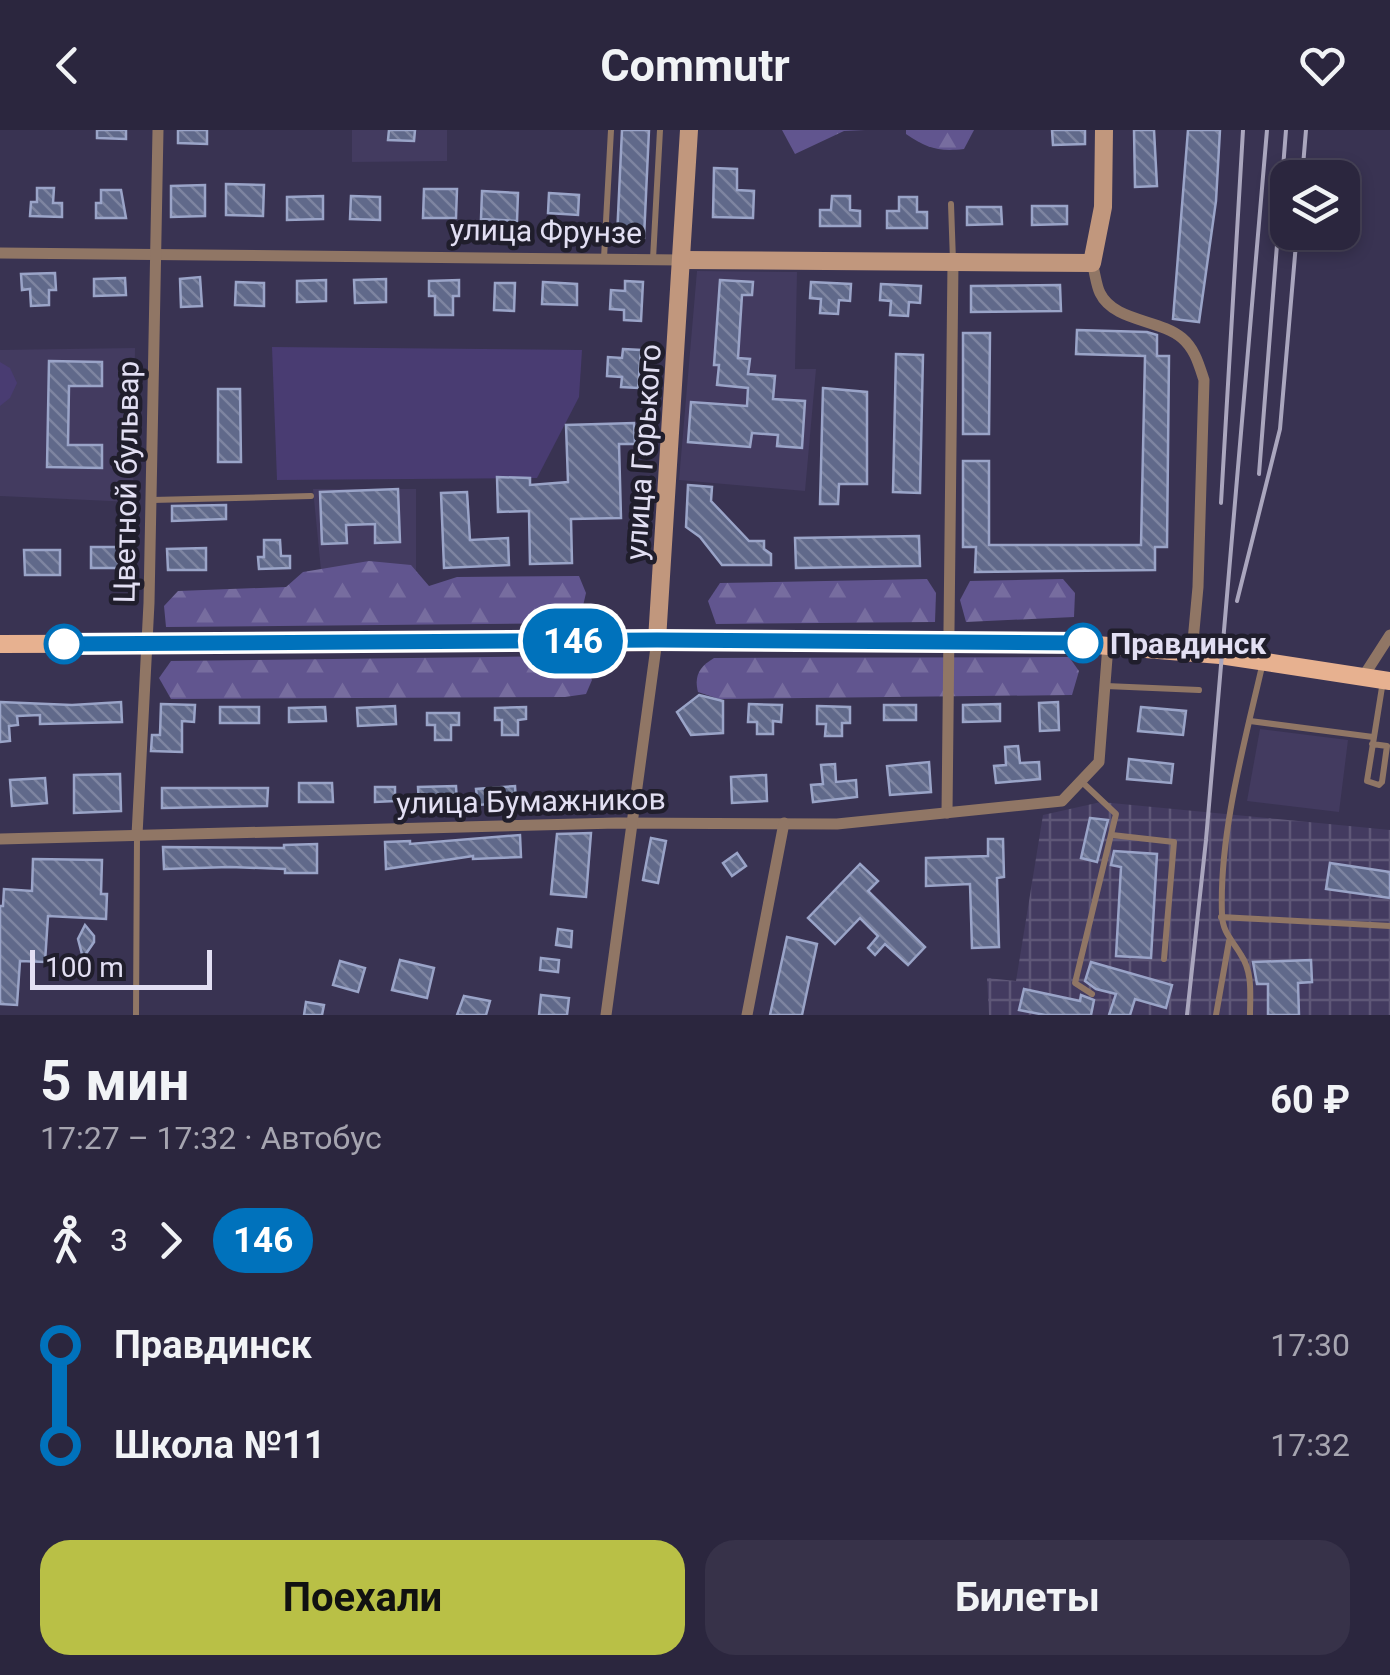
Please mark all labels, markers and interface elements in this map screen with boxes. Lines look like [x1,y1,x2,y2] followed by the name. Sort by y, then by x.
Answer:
[40,38,95,93] icon: back
[1295,38,1350,93] icon: heart
[600,39,790,92] text: Commutr
[1270,160,1360,250] map controls
[1270,160,1360,250] button: layers
[450,212,642,250] street label: улица Фрунзе
[618,343,668,561] street label: улица Горького
[106,360,146,604] street label: Цветной бульвар
[516,608,630,674] line badge: 146
[543,621,603,662] text: 146
[1064,624,1102,662] marker: Правдинск
[45,625,83,663] unlabelled marker
[1110,626,1266,661] place label: Правдинск
[396,781,666,821] street label: улица Бумажников
[30,945,212,990] scale bar
[45,951,124,984] text: 100 m
[40,1049,189,1113] text: 5 мин
[1270,1078,1350,1122] text: 60 ₽
[40,1119,382,1157] text: 17:27 – 17:32 · Автобус
[40,1213,95,1268] icon: walk
[143,1213,198,1268] icon: forward
[233,1220,293,1261] text: 146
[110,1221,128,1259] text: 3
[114,1323,312,1367] text: Правдинск
[1270,1326,1350,1364] text: 17:30
[114,1423,326,1467] text: Школа №11
[1270,1426,1350,1464] text: 17:32
[40,1540,685,1655] button: Поехали
[705,1540,1350,1655] button: Билеты

